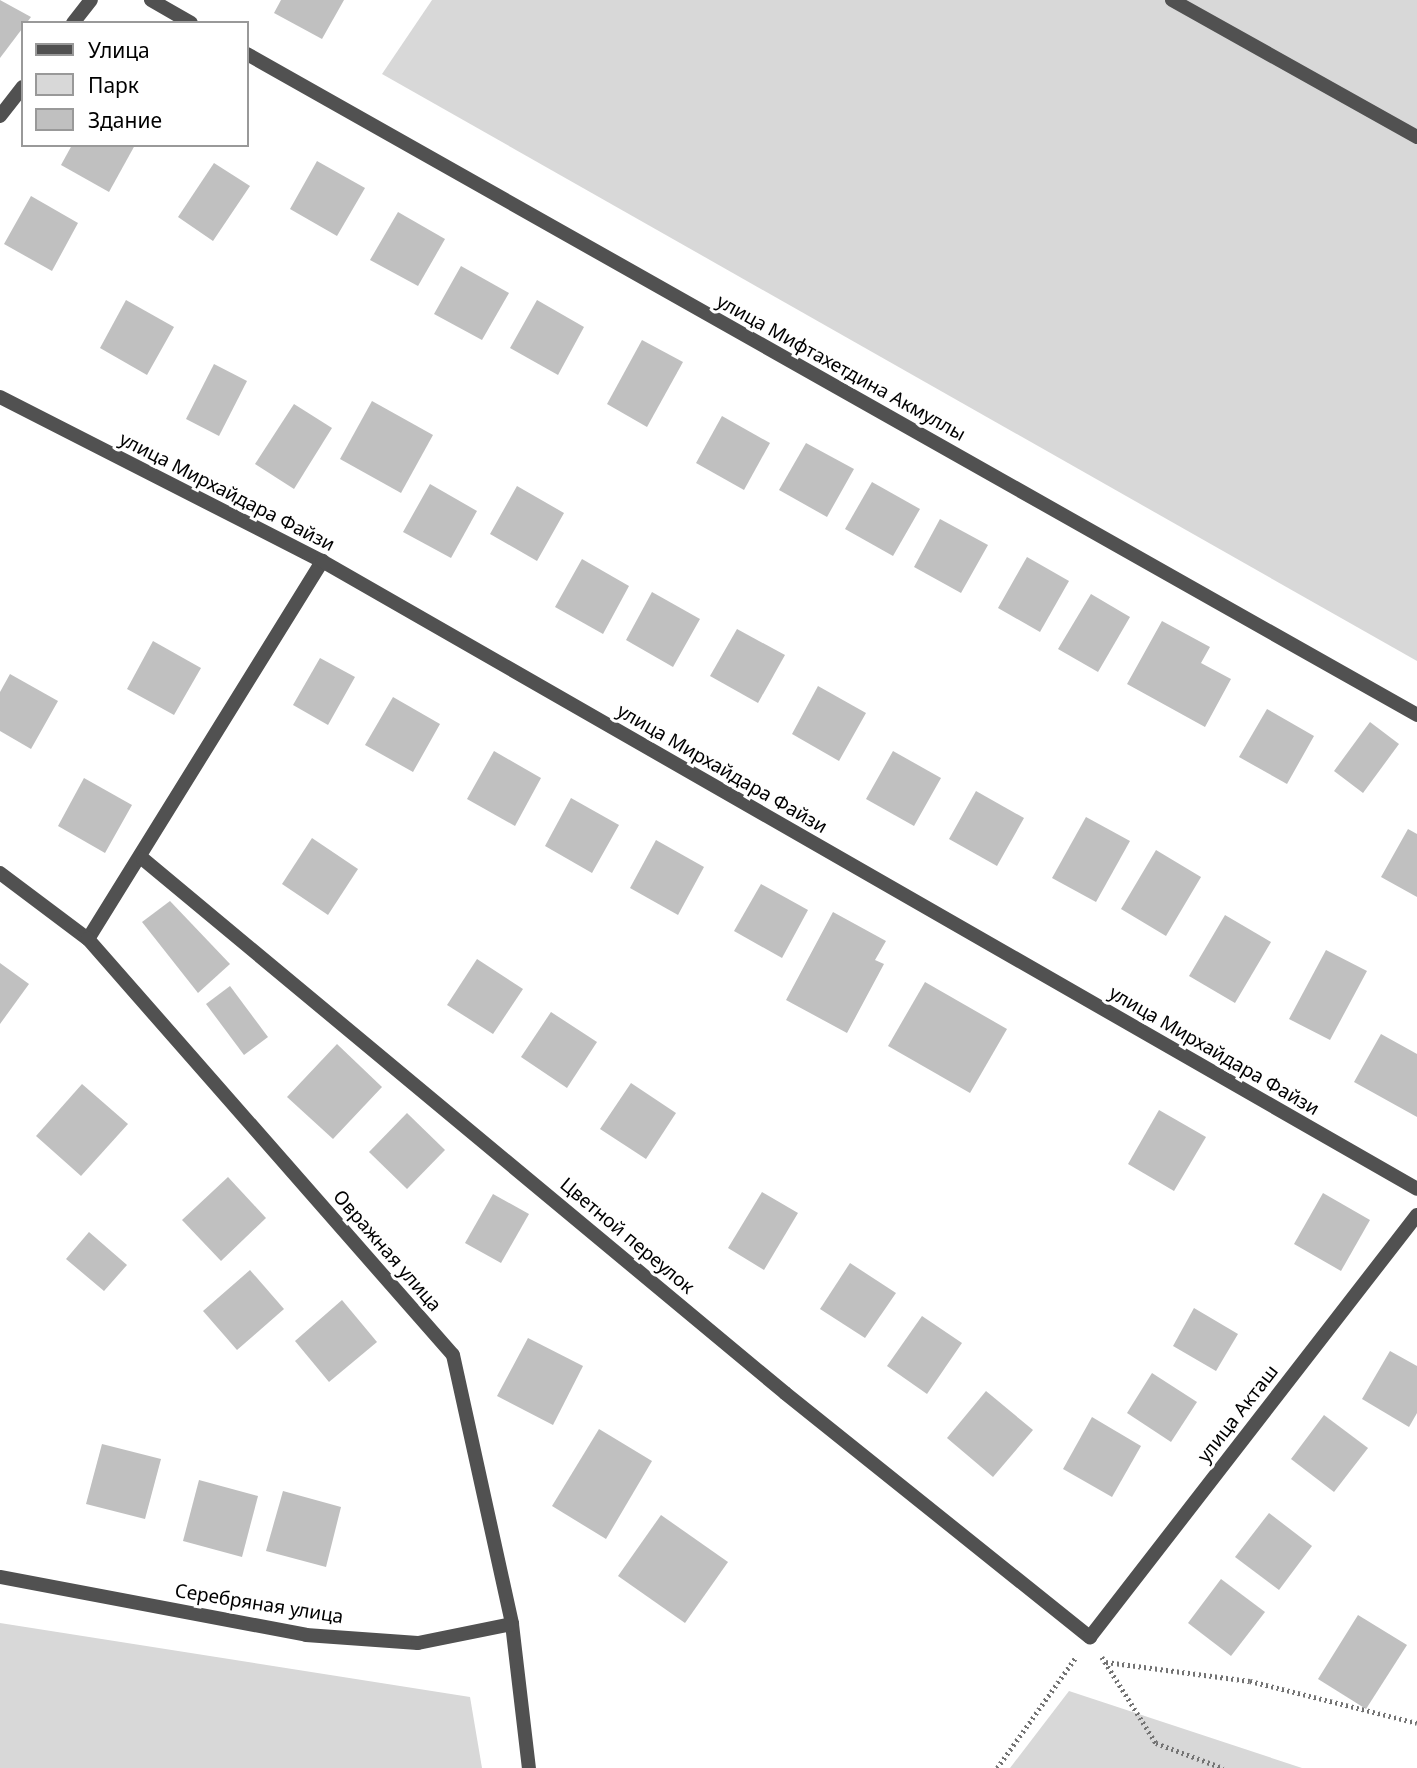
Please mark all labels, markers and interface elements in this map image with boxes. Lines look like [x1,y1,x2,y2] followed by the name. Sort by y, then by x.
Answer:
[21,21,248,147] legend
[88,36,150,64] text: Улица
[88,71,139,99] text: Парк
[88,106,162,134] text: Здание
[713,290,969,446] street label: улица Мифтахетдина Акмуллы
[115,428,339,556] street label: улица Мирхайдара Файзи
[613,699,831,839] street label: улица Мирхайдара Файзи
[1105,981,1323,1121] street label: улица Мирхайдара Файзи
[555,1173,699,1299] street label: Цветной переулок
[328,1186,446,1316] street label: Овражная улица
[1193,1361,1283,1467] street label: улица Акташ
[173,1579,345,1629] street label: Серебряная улица

